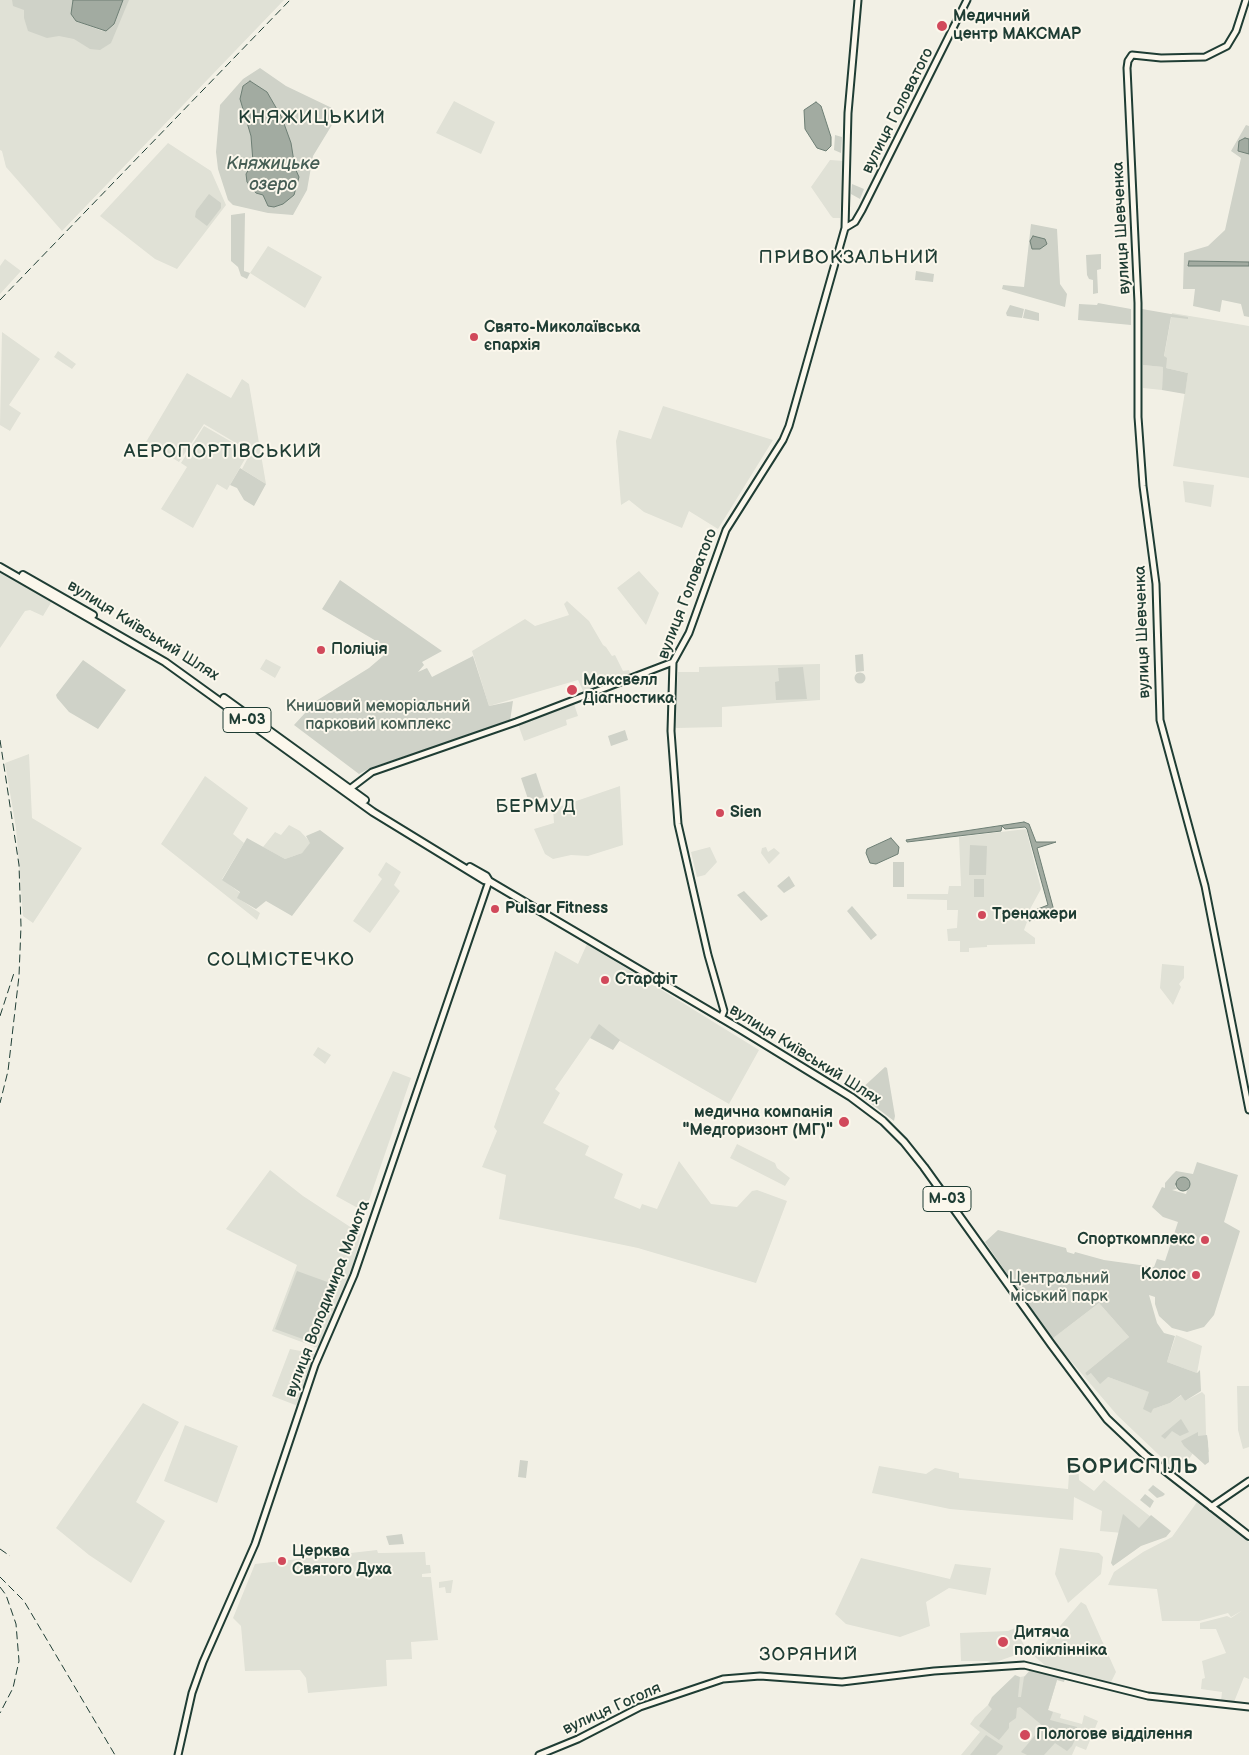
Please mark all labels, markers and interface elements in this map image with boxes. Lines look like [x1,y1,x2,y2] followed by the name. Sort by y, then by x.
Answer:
[953,7,1081,45] place label: Медичний центр МАКСМАР
[935,19,949,33] marker: Медичний центр МАКСМАР
[858,45,938,177] street label: вулиця Головатого
[237,107,387,129] district label: КНЯЖИЦЬКИЙ
[226,153,320,195] water label: Княжицьке озеро
[1109,161,1135,295] street label: вулиця Шевченка
[757,247,941,269] district label: ПРИВОКЗАЛЬНИЙ
[484,318,640,356] place label: Свято-Миколаївська єпархія
[468,331,480,343] marker: Свято-Миколаївська єпархія
[122,441,324,463] district label: АЕРОПОРТІВСЬКИЙ
[654,526,722,662] street label: вулиця Головатого
[1131,565,1155,699] street label: вулиця Шевченка
[64,576,222,686] street label: вулиця Київський Шлях
[331,640,388,660] place label: Поліція
[315,644,327,656] marker: Поліція
[583,671,674,709] place label: Максвелл Діагностика
[565,683,579,697] marker: Максвелл Діагностика
[286,697,470,735] park label: Книшовий меморіальний парковий комплекс
[223,708,271,732] road number: М-03
[495,796,577,818] district label: БЕРМУД
[730,803,762,823] place label: Sien
[714,807,726,819] marker: Sien
[505,899,608,919] place label: Pulsar Fitness
[489,903,501,915] marker: Pulsar Fitness
[992,905,1077,925] place label: Тренажери
[976,909,988,921] marker: Тренажери
[206,949,356,971] district label: СОЦМІСТЕЧКО
[615,970,678,990] place label: Старфіт
[599,974,611,986] marker: Старфіт
[726,1000,884,1110] street label: вулиця Київський Шлях
[683,1103,833,1141] place label: медична компанія "Медгоризонт (МГ)"
[837,1115,851,1129] marker: медична компанія "Медгоризонт (МГ)"
[923,1186,971,1212] road number: М-03
[281,1198,375,1400] street label: вулиця Володимира Момота
[1077,1230,1195,1250] place label: Спорткомплекс
[1199,1234,1211,1246] marker: Спорткомплекс
[1141,1265,1186,1285] place label: Колос
[1009,1269,1109,1307] park label: Центральний міський парк
[1190,1269,1202,1281] marker: Колос
[1065,1455,1199,1481] district label: БОРИСПІЛЬ
[292,1542,392,1580] place label: Церква Святого Духа
[276,1555,288,1567] marker: Церква Святого Духа
[1014,1623,1107,1661] place label: Дитяча поліклінніка
[996,1635,1010,1649] marker: Дитяча поліклінніка
[758,1644,860,1666] district label: ЗОРЯНИЙ
[560,1679,664,1739] street label: вулиця Гоголя
[1036,1725,1193,1745] place label: Пологове відділення
[1018,1728,1032,1742] marker: Пологове відділення

